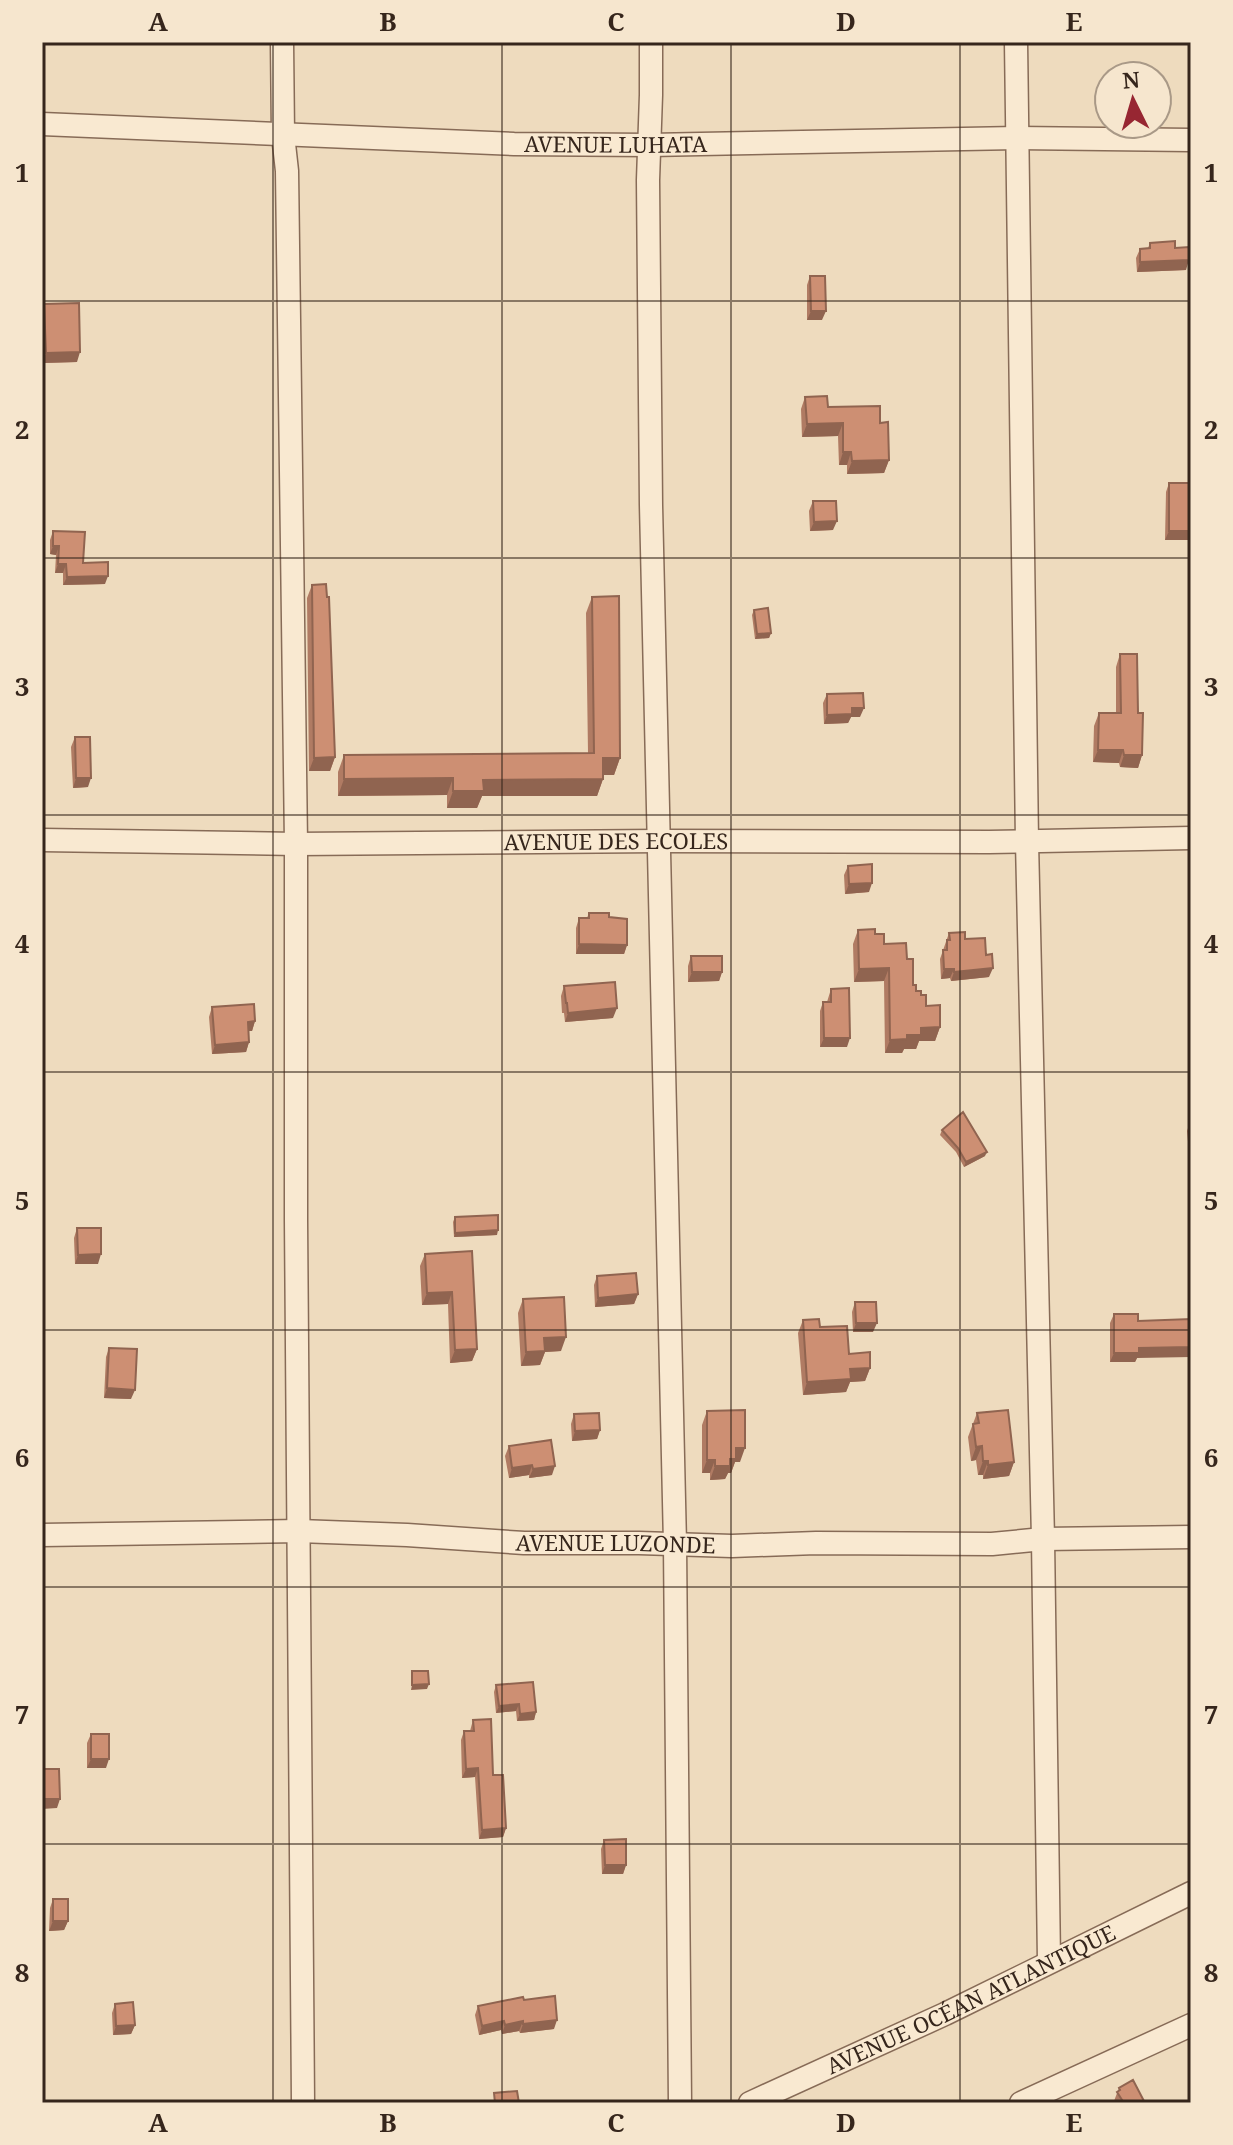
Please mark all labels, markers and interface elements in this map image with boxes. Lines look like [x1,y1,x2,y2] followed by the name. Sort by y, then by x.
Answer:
[148,3,168,39] text: A
[379,3,397,39] text: B
[607,3,625,39] text: C
[836,3,856,39] text: D
[1066,3,1083,39] text: E
[1093,60,1173,140] north arrow
[1121,63,1141,95] text: N
[524,128,708,159] street label: AVENUE LUHATA
[15,154,29,190] text: 1
[1204,154,1218,190] text: 1
[15,411,29,447] text: 2
[1204,411,1218,447] text: 2
[15,668,29,704] text: 3
[1204,668,1218,704] text: 3
[503,825,728,856] street label: AVENUE DES ECOLES
[15,925,30,961] text: 4
[1204,925,1219,961] text: 4
[15,1182,29,1218] text: 5
[1204,1182,1218,1218] text: 5
[15,1439,29,1475] text: 6
[1204,1439,1218,1475] text: 6
[515,1526,716,1559] street label: AVENUE LUZONDE
[15,1696,29,1732] text: 7
[1204,1696,1218,1732] text: 7
[821,1917,1120,2080] street label: AVENUE OCÉAN ATLANTIQUE
[15,1954,29,1990] text: 8
[1204,1954,1218,1990] text: 8
[148,2104,168,2140] text: A
[379,2104,397,2140] text: B
[607,2104,625,2140] text: C
[836,2104,856,2140] text: D
[1066,2104,1083,2140] text: E

